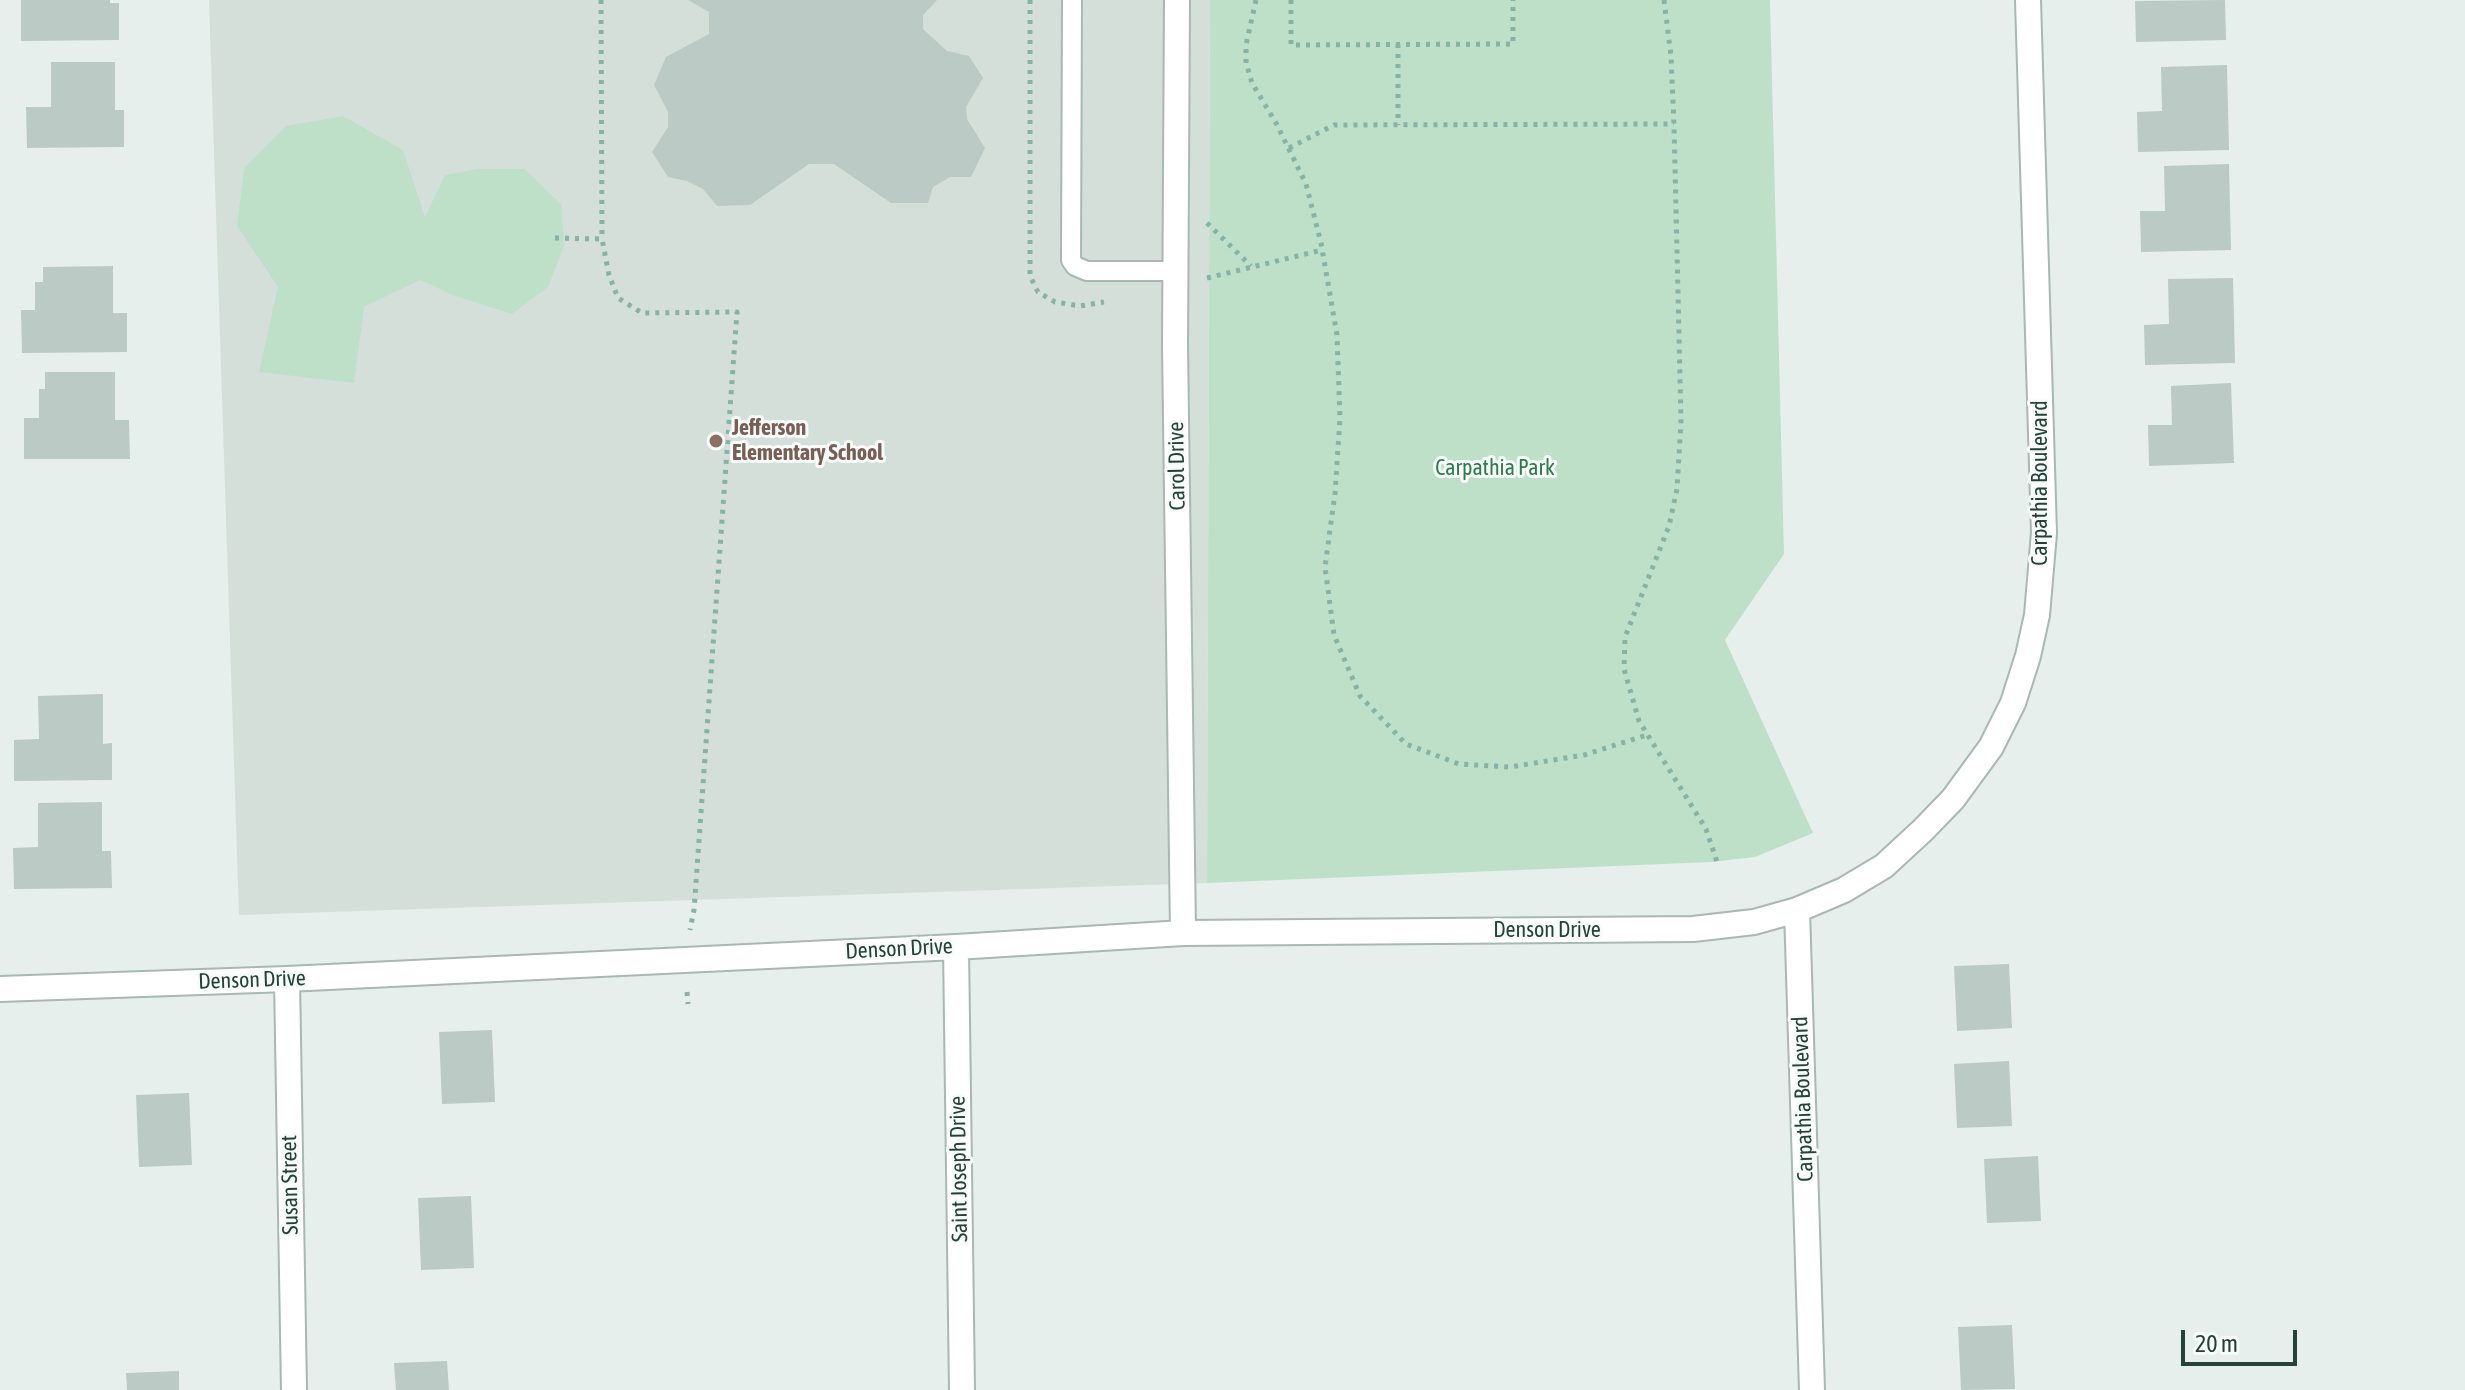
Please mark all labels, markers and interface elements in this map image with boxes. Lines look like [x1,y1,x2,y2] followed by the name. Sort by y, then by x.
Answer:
[2027,400,2053,566] street label: Carpathia Boulevard
[732,415,883,466] place label: Jefferson Elementary School
[1163,422,1191,510] street label: Carol Drive
[707,432,725,450] marker: Jefferson Elementary School
[1435,455,1555,481] park label: Carpathia Park
[1493,917,1601,943] street label: Denson Drive
[845,933,953,965] street label: Denson Drive
[198,965,306,995] street label: Denson Drive
[1787,1016,1819,1182] street label: Carpathia Boulevard
[945,1096,973,1242] street label: Saint Joseph Drive
[276,1135,304,1235] street label: Susan Street
[2185,1314,2301,1364] scale bar
[2195,1330,2238,1357] text: 20 m

